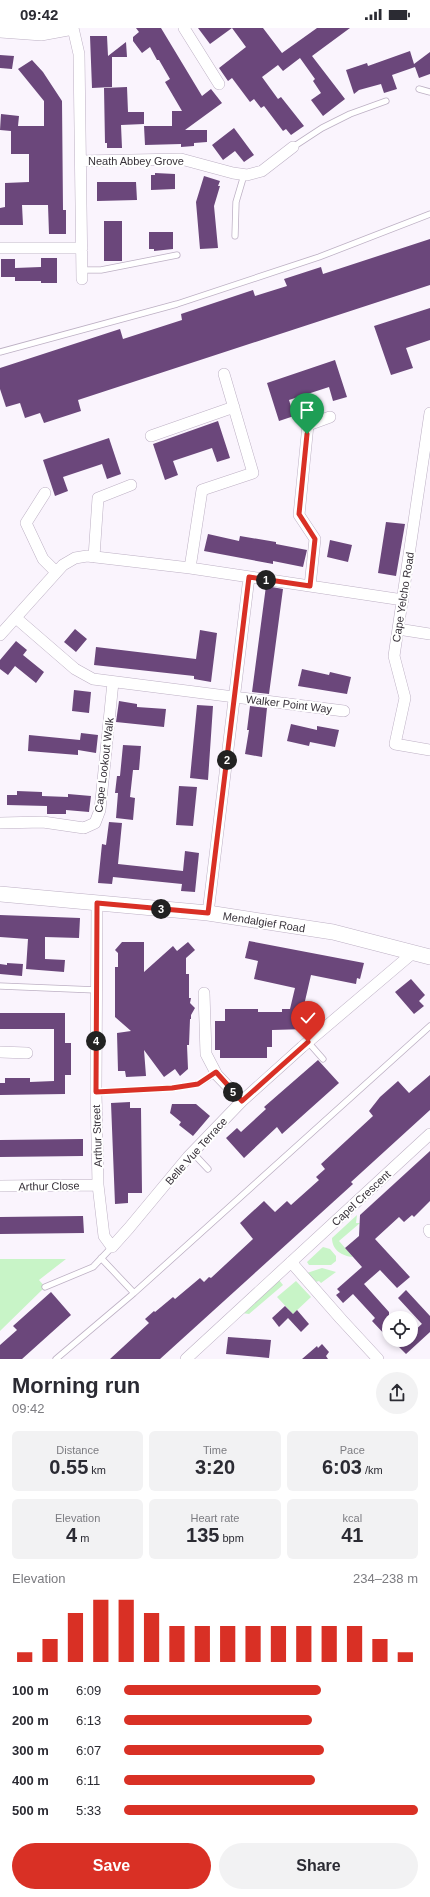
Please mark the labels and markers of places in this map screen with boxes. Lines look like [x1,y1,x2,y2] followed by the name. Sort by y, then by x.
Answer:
[290,393,324,434] pin
[256,570,276,590] pin: 1
[217,750,237,770] pin: 2
[151,899,171,919] pin: 3
[291,1001,325,1042] pin
[86,1031,106,1051] pin: 4
[223,1082,243,1102] pin: 5

